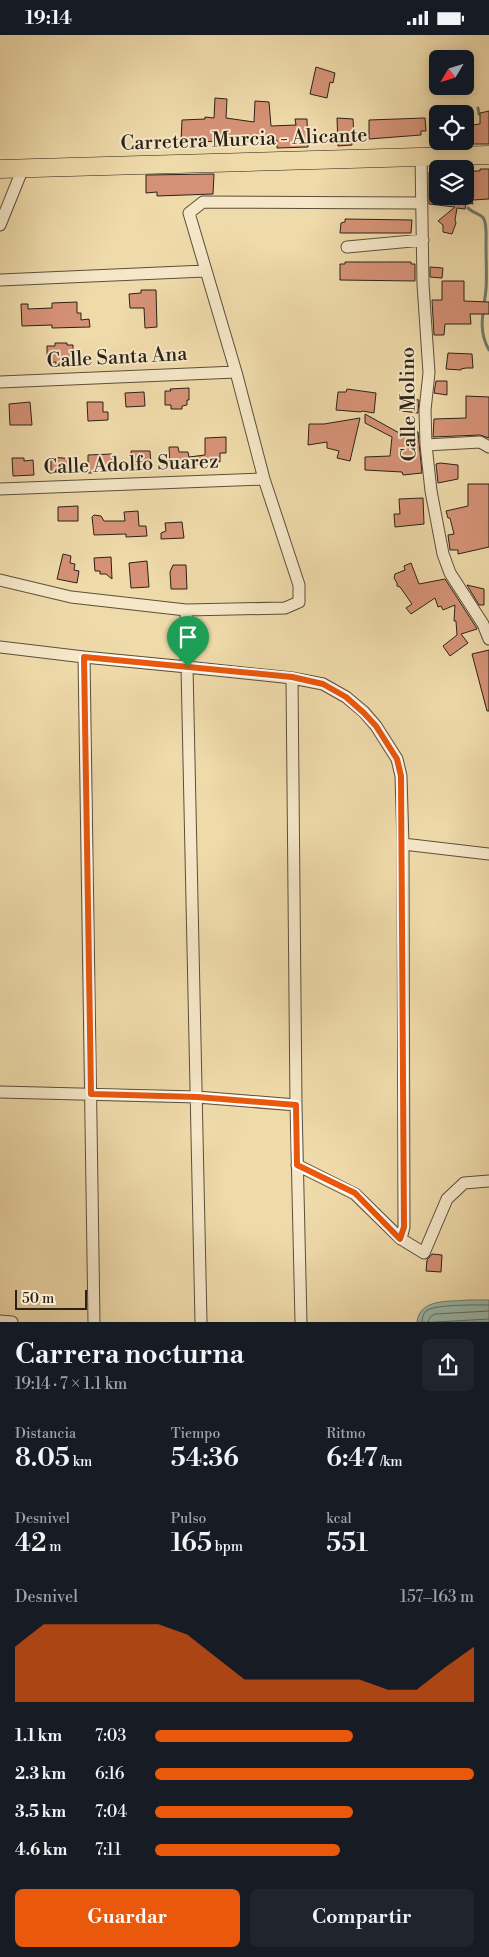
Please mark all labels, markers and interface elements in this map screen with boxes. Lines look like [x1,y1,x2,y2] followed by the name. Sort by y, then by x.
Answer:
[25,6,72,30] text: 19:14
[429,50,474,95] north arrow
[429,50,474,205] map controls
[429,105,474,150] button: locate
[120,123,368,157] street label: Carretera Murcia - Alicante
[429,160,474,205] button: layers
[46,342,189,374] street label: Calle Santa Ana
[396,347,422,461] street label: Calle Molino
[43,449,219,481] street label: Calle Adolfo Suarez
[167,616,209,667] pin
[174,623,202,651] icon: arrive
[15,1287,88,1310] scale bar
[22,1290,54,1308] text: 50 m
[15,1337,244,1372] text: Carrera nocturna
[422,1339,474,1391] button: share
[15,1374,127,1394] text: 19:14 · 7 × 1.1 km
[15,1425,76,1443] text: Distancia
[171,1425,220,1443] text: Tiempo
[326,1425,366,1443] text: Ritmo
[15,1443,70,1474] text: 8.05
[171,1443,239,1474] text: 54:36
[326,1443,377,1474] text: 6:47
[70,1453,92,1471] text: km
[377,1453,403,1471] text: /km
[15,1510,70,1528] text: Desnivel
[171,1510,206,1528] text: Pulso
[326,1510,352,1528] text: kcal
[15,1528,46,1559] text: 42
[171,1528,212,1559] text: 165
[326,1528,368,1559] text: 551
[46,1538,61,1556] text: m
[212,1538,243,1556] text: bpm
[15,1587,78,1607] text: Desnivel
[400,1587,474,1607] text: 157–163 m
[15,1726,62,1746] text: 1.1 km
[95,1726,126,1746] text: 7:03
[15,1764,66,1784] text: 2.3 km
[95,1764,124,1784] text: 6:16
[15,1802,66,1822] text: 3.5 km
[95,1802,127,1822] text: 7:04
[15,1840,67,1860] text: 4.6 km
[95,1840,121,1860] text: 7:11
[15,1889,240,1947] button: Guardar
[250,1889,474,1947] button: Compartir

